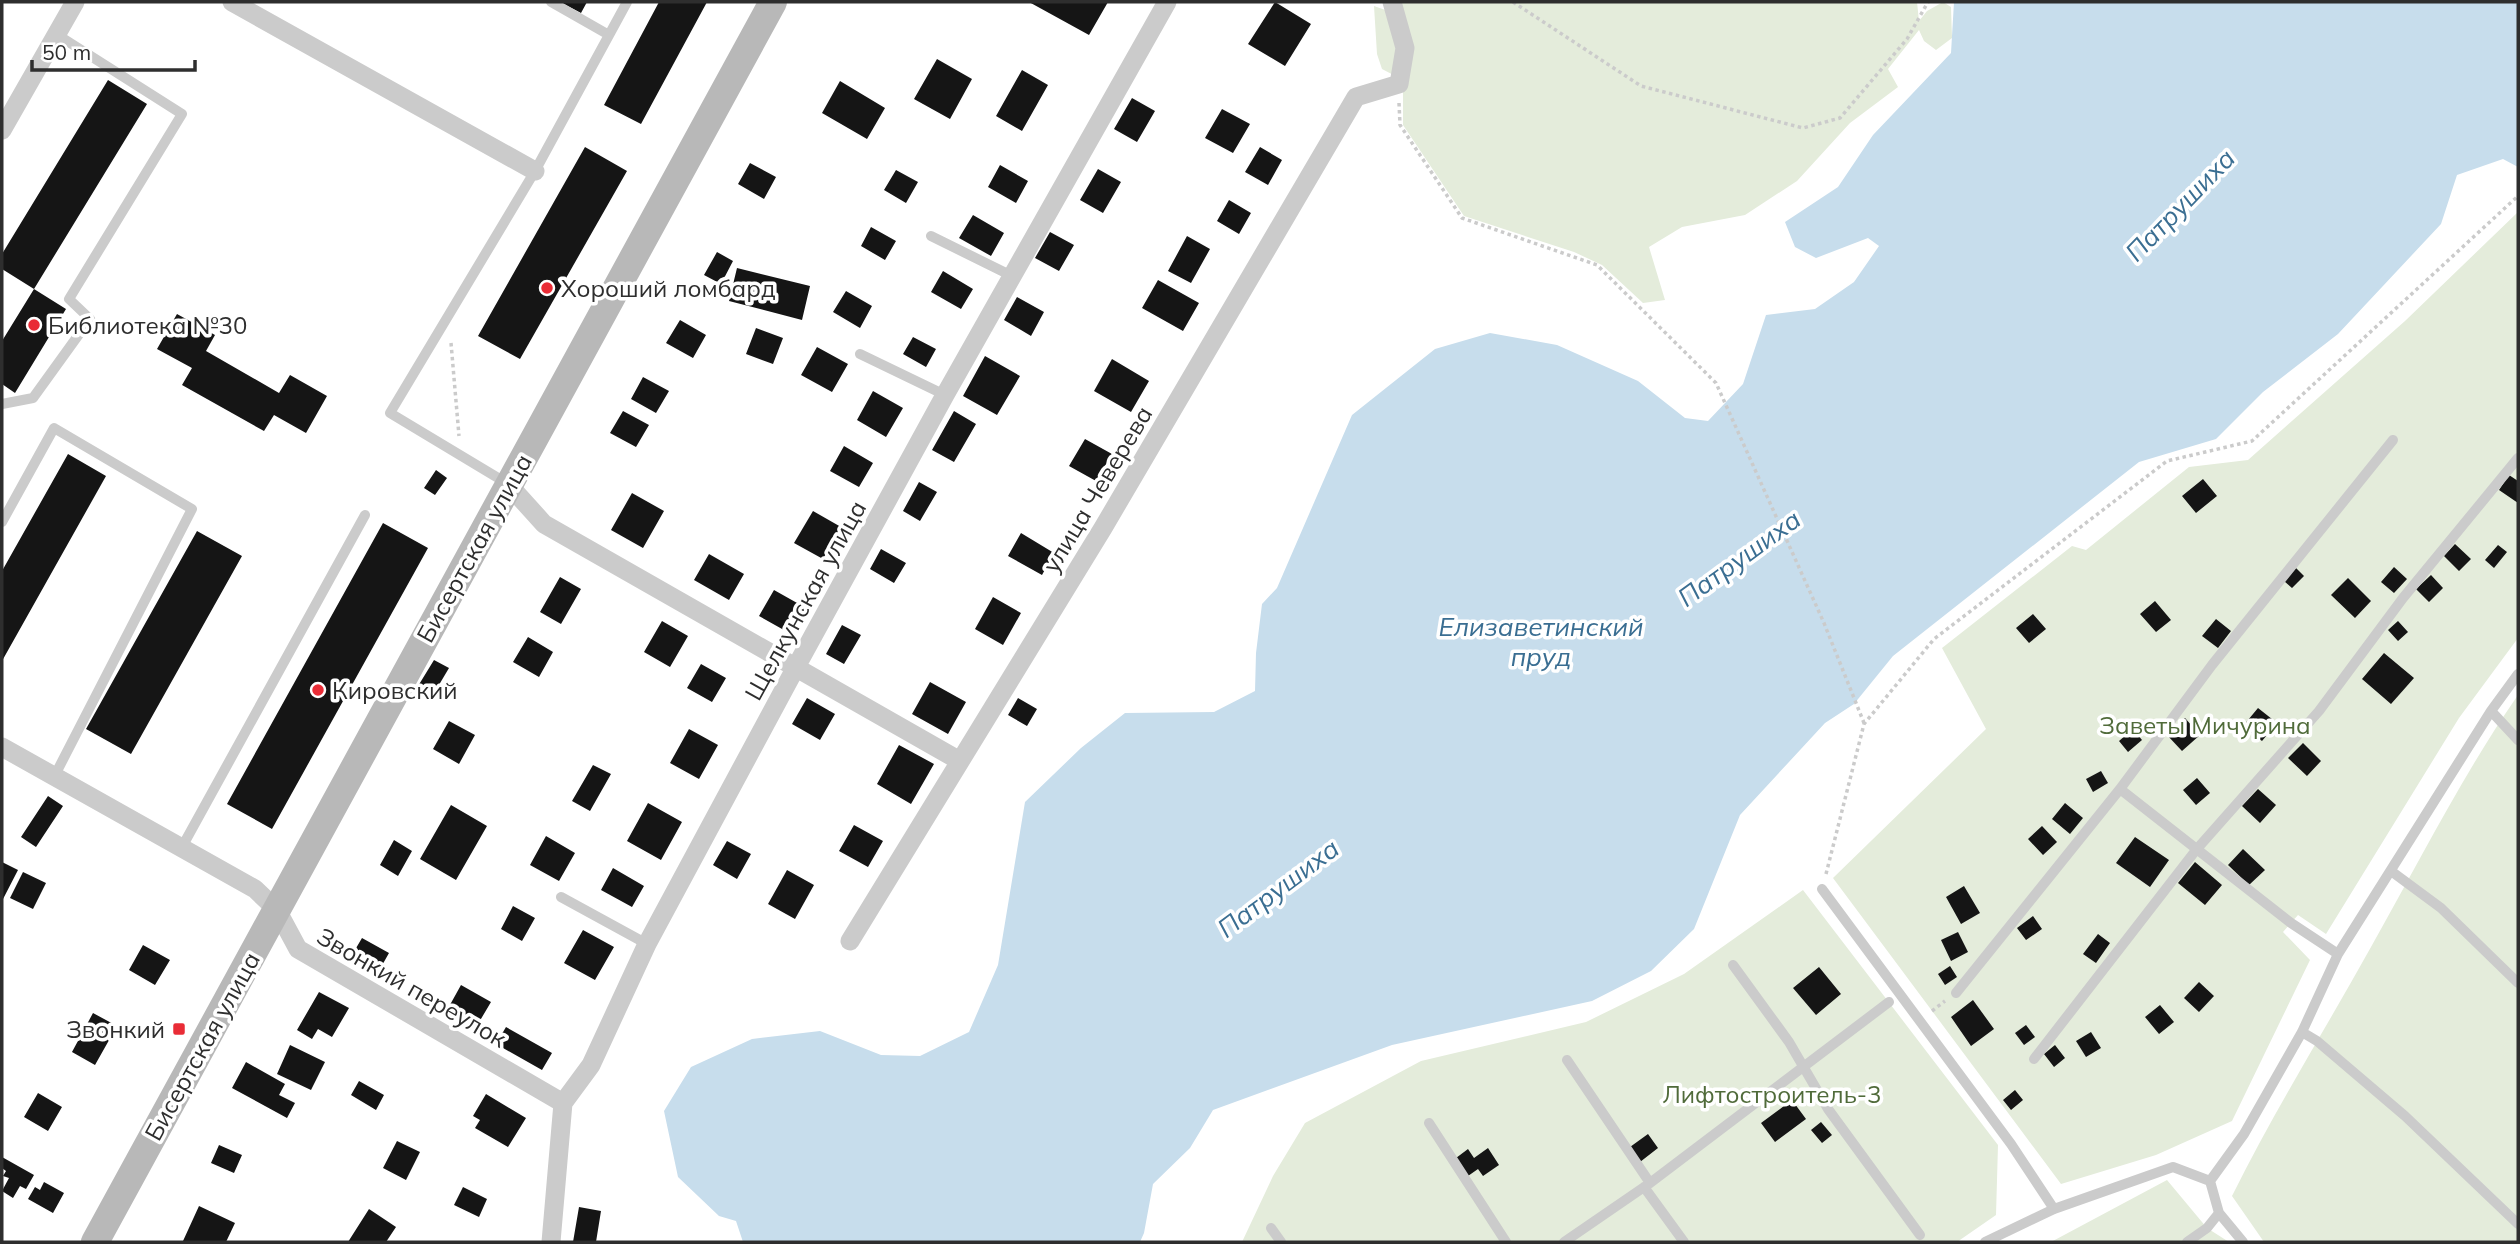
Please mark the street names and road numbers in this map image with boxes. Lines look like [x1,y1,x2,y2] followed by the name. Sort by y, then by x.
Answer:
[1036,400,1158,578] street label: улица Чеверева
[410,449,538,647] street label: Бисертская улица
[738,495,872,705] street label: Щелкунская улица
[312,921,512,1053] street label: Звонкий переулок
[138,947,266,1145] street label: Бисертская улица

